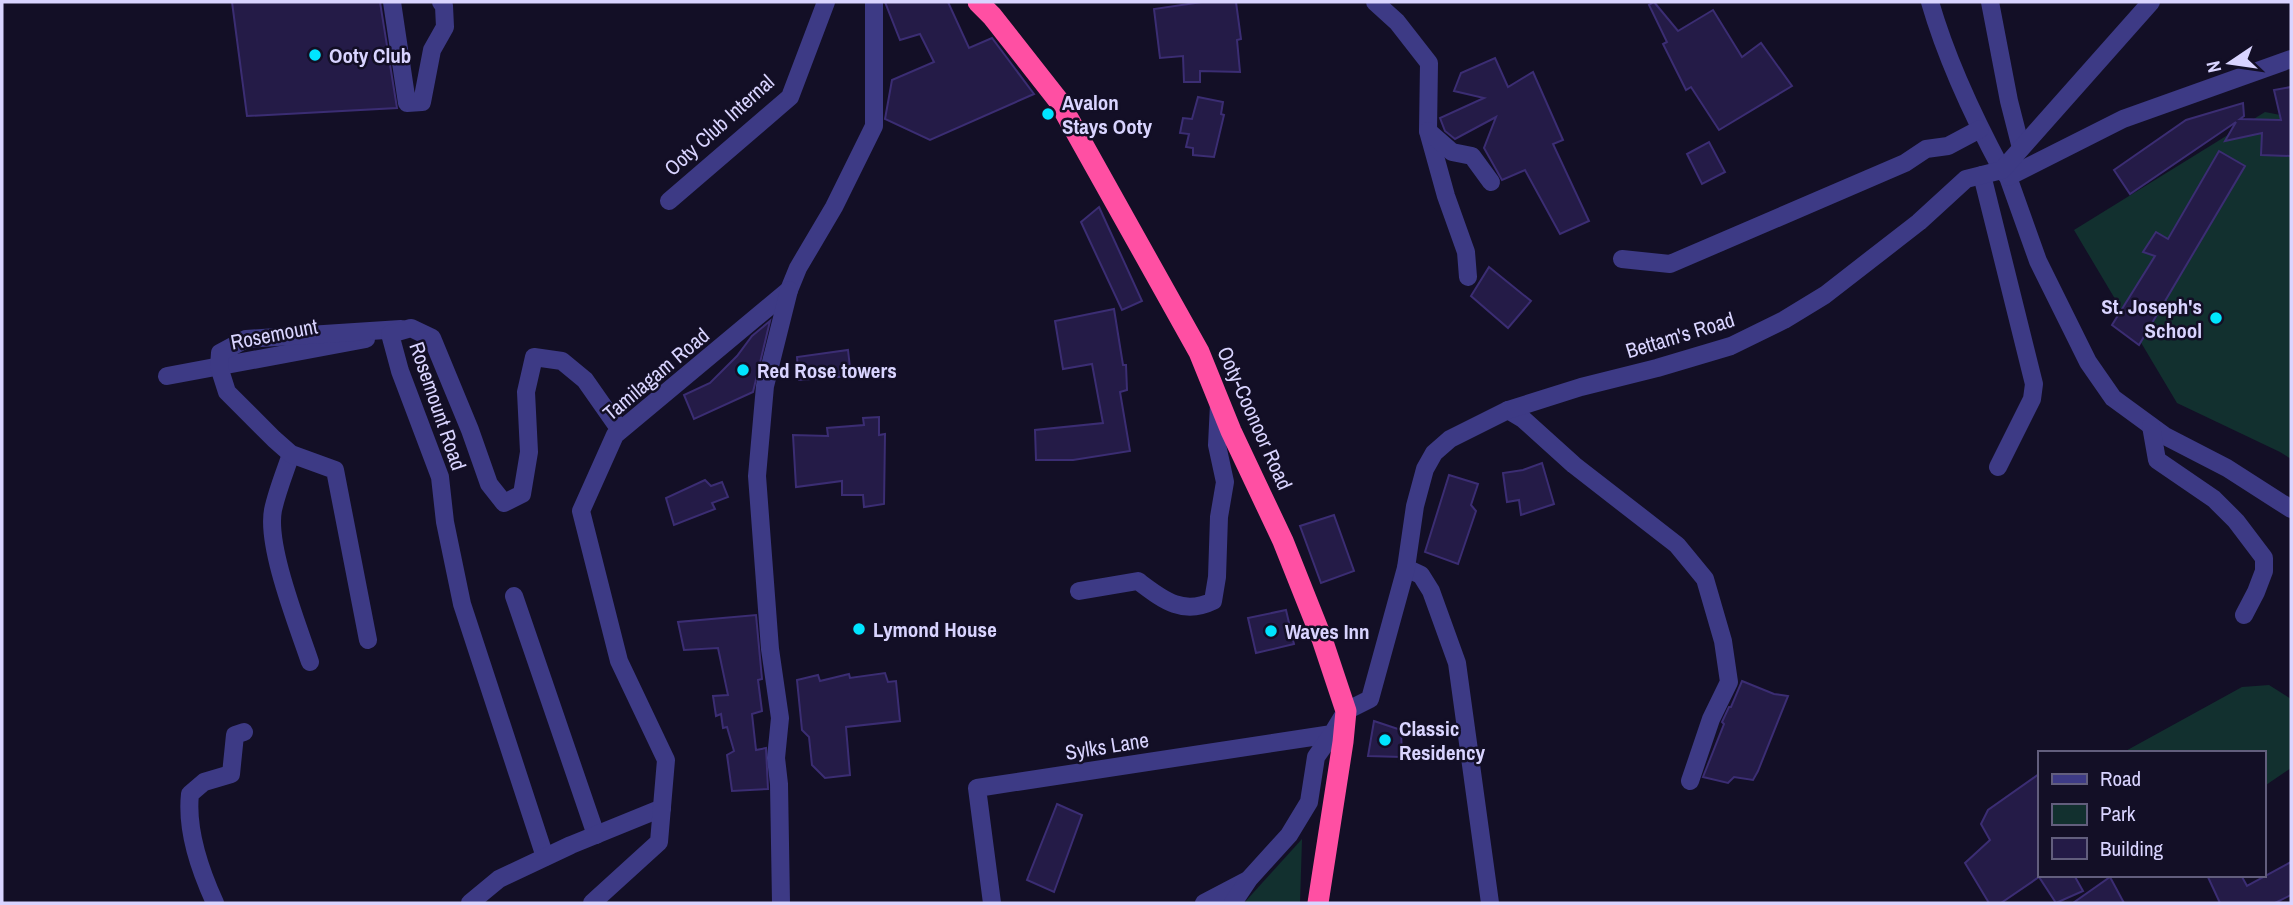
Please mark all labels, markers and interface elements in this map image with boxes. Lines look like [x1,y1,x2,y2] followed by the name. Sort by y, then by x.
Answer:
[2195,28,2265,98] north arrow
[329,41,411,70] place label: Ooty Club
[307,47,323,63] marker: Ooty Club
[2200,58,2227,75] text: N
[658,68,780,182] street label: Ooty Club Internal
[1062,88,1152,141] place label: Avalon Stays Ooty
[1040,106,1056,122] marker: Avalon Stays Ooty
[2101,292,2202,345] place label: St. Joseph's School
[1622,305,1738,365] street label: Bettam's Road
[2208,310,2224,326] marker: St. Joseph's School
[228,311,320,357] street label: Rosemount
[597,321,715,427] street label: Tamilagam Road
[402,338,474,474] street label: Rosemount Road
[1210,342,1300,494] street label: Ooty-Coonoor Road
[757,356,897,385] place label: Red Rose towers
[735,362,751,378] marker: Red Rose towers
[873,615,997,644] place label: Lymond House
[1285,617,1370,646] place label: Waves Inn
[851,621,867,637] marker: Lymond House
[1263,623,1279,639] marker: Waves Inn
[1399,714,1486,767] place label: Classic Residency
[1063,725,1151,767] street label: Sylks Lane
[1377,732,1393,748] marker: Classic Residency
[2038,751,2265,877] legend
[2100,764,2141,793] text: Road
[2100,799,2136,828] text: Park
[2100,834,2164,863] text: Building

